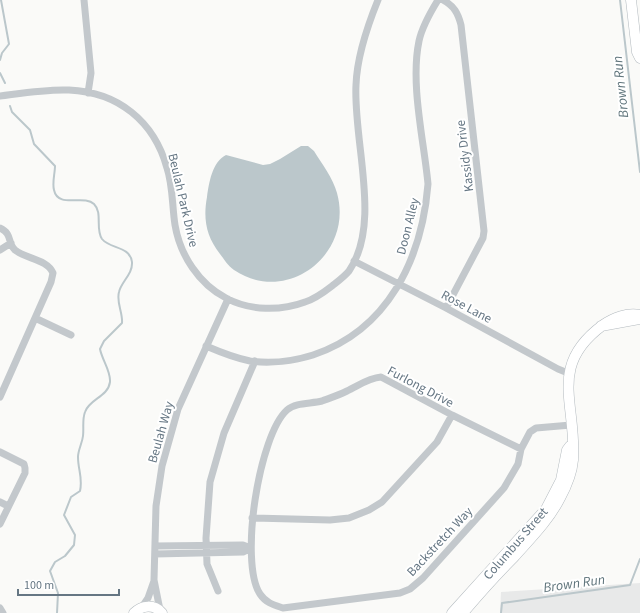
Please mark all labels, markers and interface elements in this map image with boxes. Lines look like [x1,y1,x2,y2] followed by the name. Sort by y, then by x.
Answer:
[608,55,634,119] water label: Brown Run
[452,119,478,193] street label: Kassidy Drive
[163,152,203,249] street label: Beulah Park Drive
[392,196,424,257] street label: Doon Alley
[438,286,495,328] street label: Rose Lane
[384,362,457,412] street label: Furlong Drive
[144,399,178,465] street label: Beulah Way
[403,503,477,580] street label: Backstretch Way
[479,503,553,584] street label: Columbus Street
[542,570,606,598] water label: Brown Run
[18,571,119,597] scale bar
[24,577,54,594] text: 100 m

